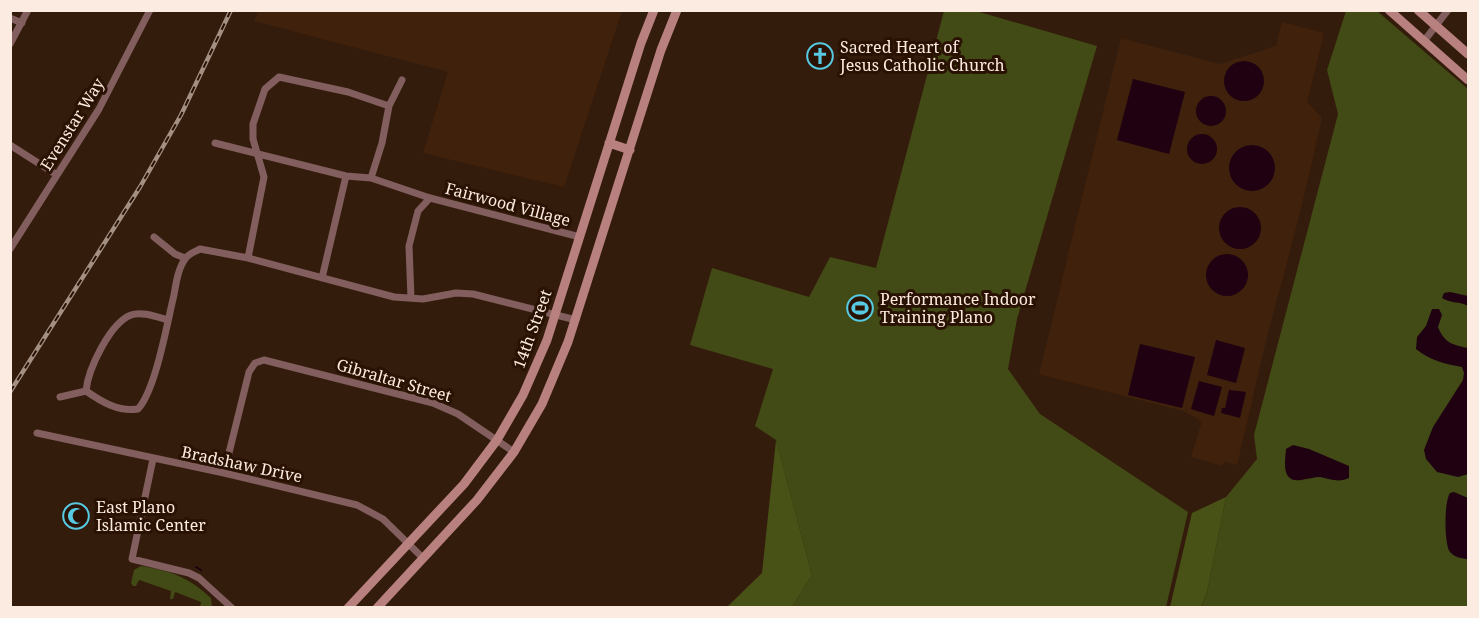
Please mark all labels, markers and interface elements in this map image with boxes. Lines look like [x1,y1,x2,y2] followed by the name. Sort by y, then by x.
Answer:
[839,36,1005,76] place label: Sacred Heart of Jesus Catholic Church
[805,41,835,71] church icon: Sacred Heart of Jesus Catholic Church
[35,73,110,174] street label: Evenstar Way
[443,177,573,231] street label: Fairwood Village
[508,286,557,372] street label: 14th Street
[880,288,1036,328] place label: Performance Indoor Training Plano
[845,293,875,323] sports icon: Performance Indoor Training Plano
[334,353,454,407] street label: Gibraltar Street
[180,440,304,488] street label: Bradshaw Drive
[96,496,206,536] place label: East Plano Islamic Center
[61,501,91,531] mosque icon: East Plano Islamic Center

